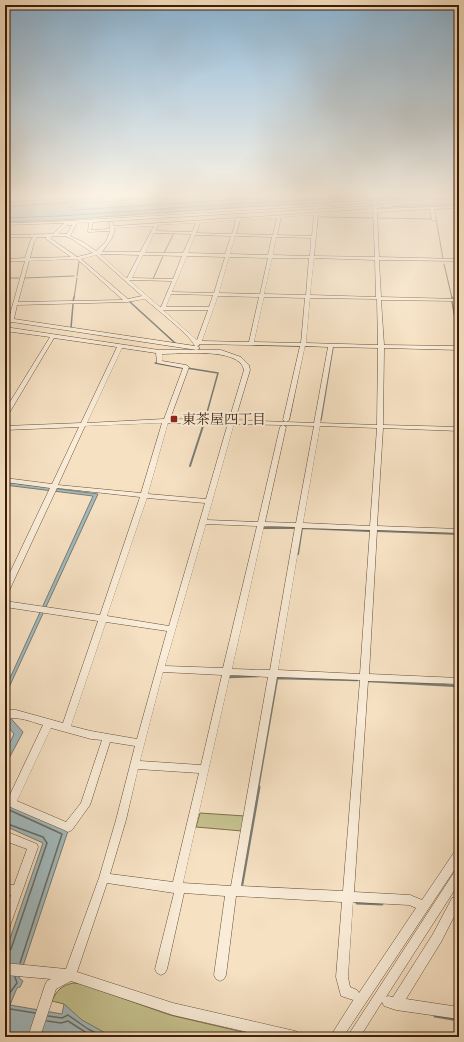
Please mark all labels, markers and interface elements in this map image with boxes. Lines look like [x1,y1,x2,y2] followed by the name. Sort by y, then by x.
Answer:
[182,411,266,431] place label: 東茶屋四丁目
[169,414,179,424] marker: 東茶屋四丁目

